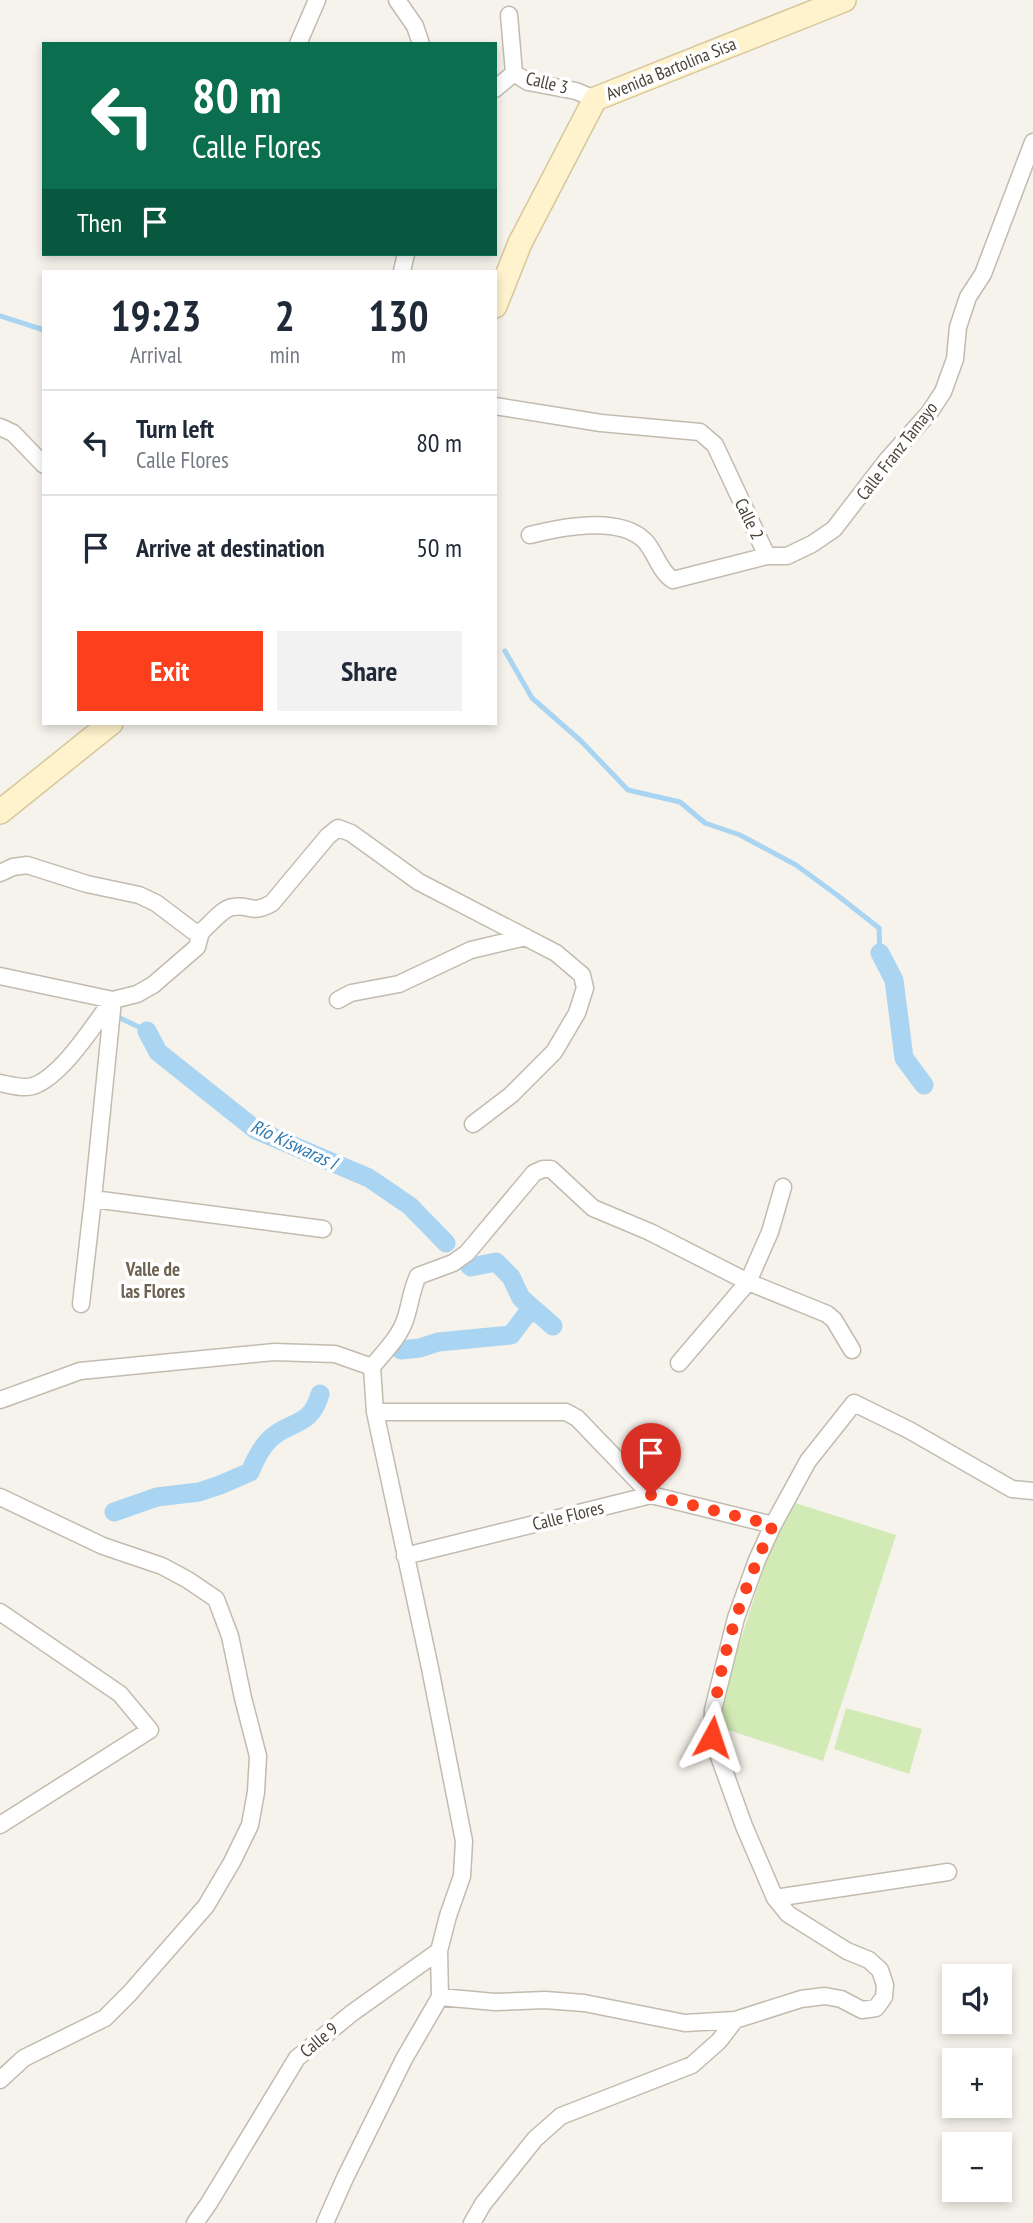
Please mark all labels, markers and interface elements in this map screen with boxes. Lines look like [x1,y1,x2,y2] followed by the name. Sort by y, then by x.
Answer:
[602,32,739,105] street label: Avenida Bartolina Sisa
[192,63,281,127] text: 80 m
[524,66,571,99] street label: Calle 3
[77,70,168,161] icon: left
[192,125,321,167] text: Calle Flores
[136,203,174,241] icon: arrive
[77,206,122,239] text: Then
[110,288,201,343] text: 19:23
[275,288,295,343] text: 2
[368,288,429,343] text: 130
[130,340,182,369] text: Arrival
[270,340,300,369] text: min
[391,340,406,369] text: m
[851,397,942,505] street label: Calle Franz Tamayo
[136,412,214,445] text: Turn left
[77,424,115,462] icon: left
[416,426,462,459] text: 80 m
[136,445,229,474] text: Calle Flores
[730,494,769,543] street label: Calle 2
[77,529,115,567] icon: arrive
[136,531,325,564] text: Arrive at destination
[416,531,462,564] text: 50 m
[77,631,263,711] button: Exit
[277,631,462,711] button: Share
[247,1114,343,1175] water label: Río Kiswaras I
[121,1257,186,1303] district label: Valle de las Flores
[621,1423,681,1495] pin
[632,1434,670,1472] icon: arrive
[530,1496,606,1535] street label: Calle Flores
[675,1700,749,1774] position arrow
[942,1964,1012,2202] map controls
[942,1964,1012,2034] button: sound
[295,2017,343,2062] street label: Calle 9
[942,2048,1012,2118] button: +
[942,2132,1012,2202] button: −

